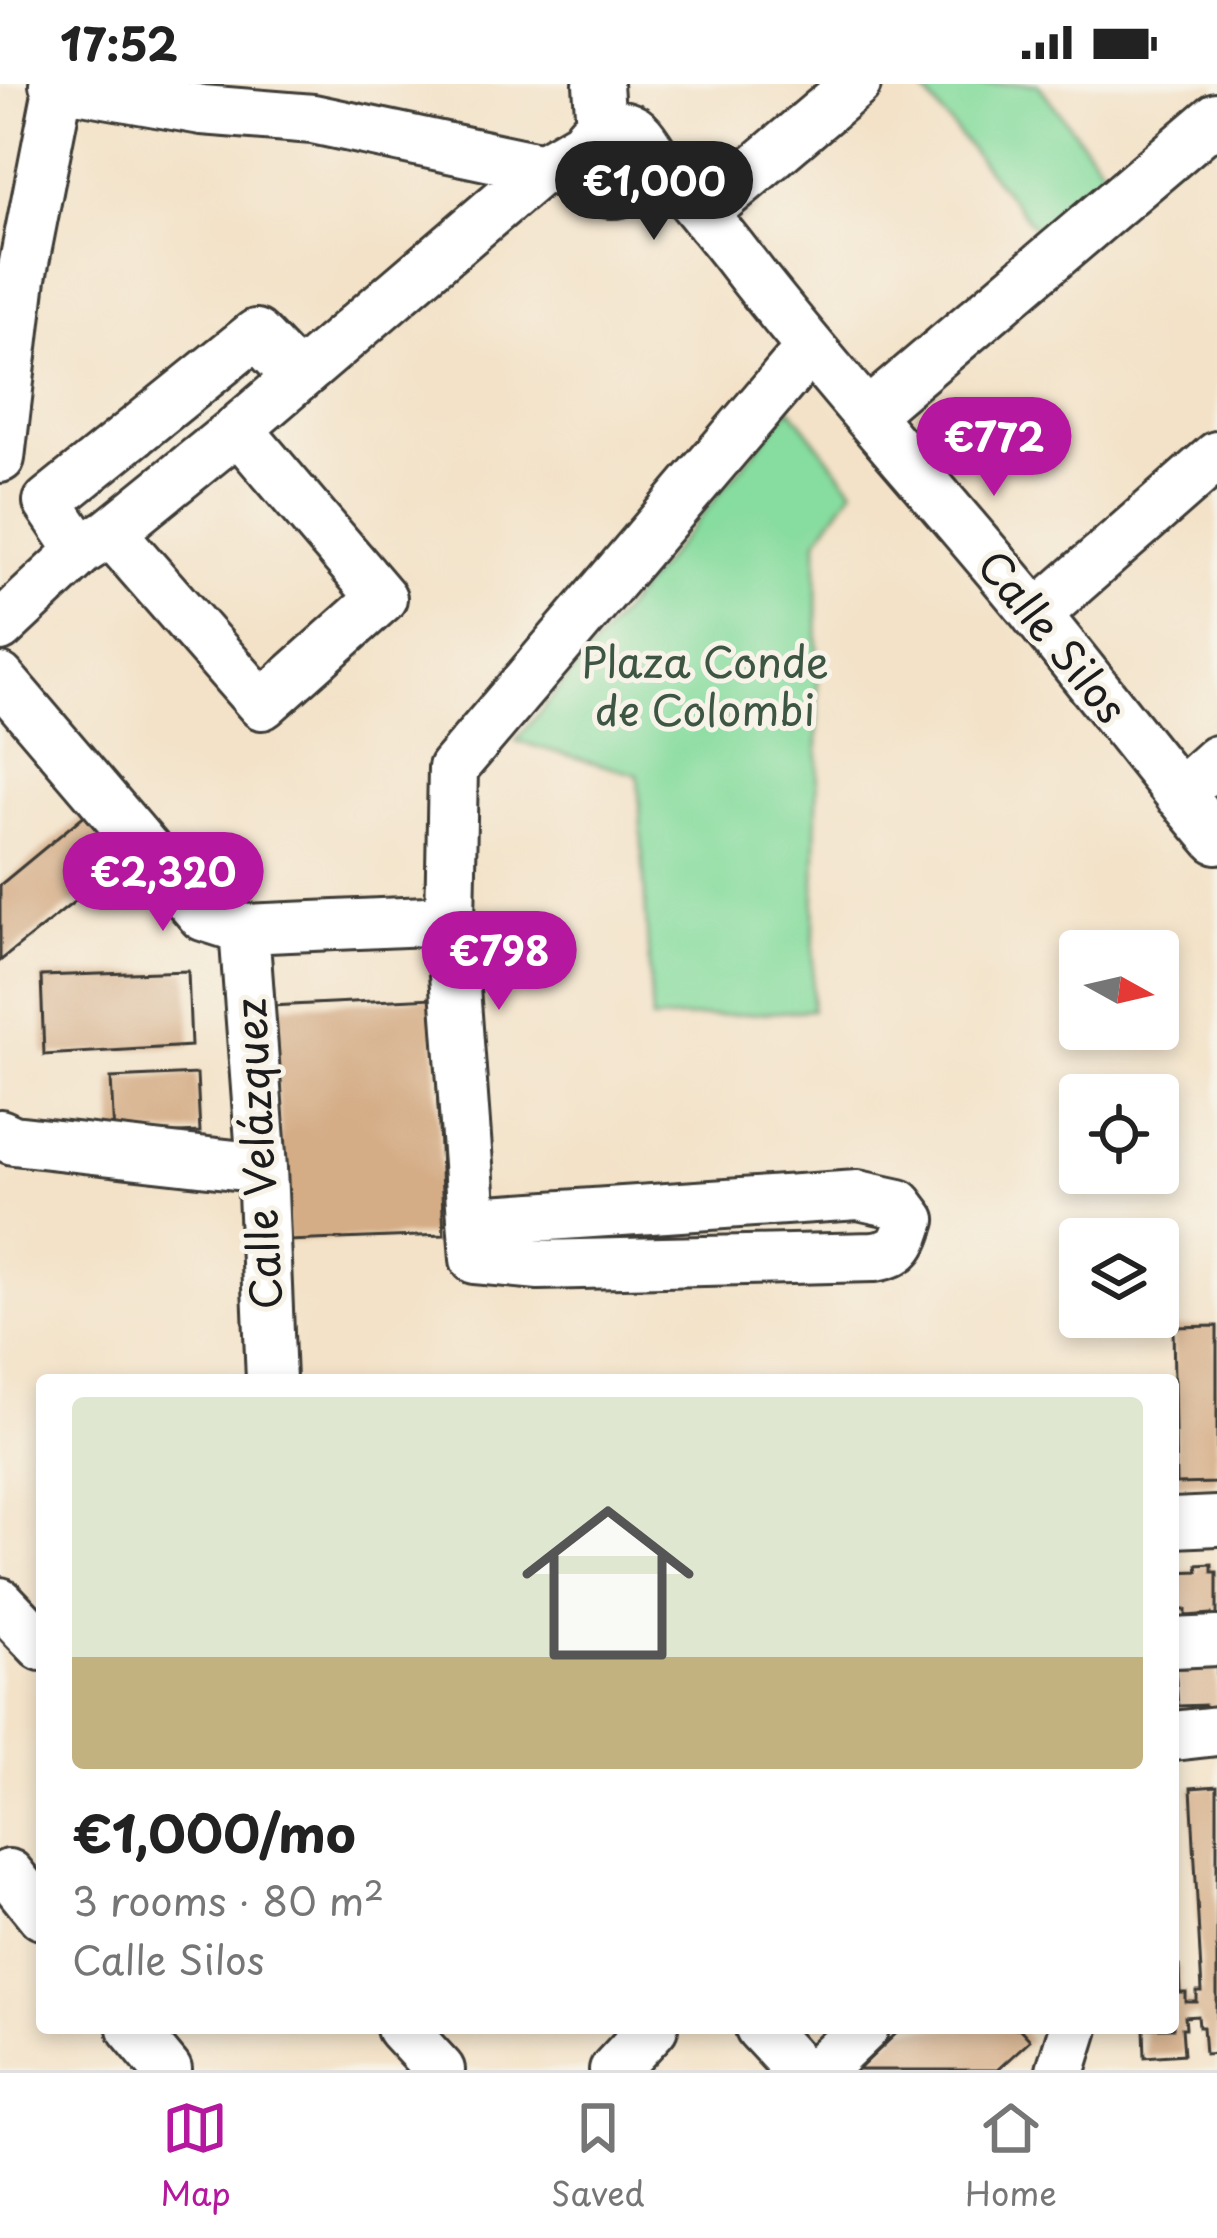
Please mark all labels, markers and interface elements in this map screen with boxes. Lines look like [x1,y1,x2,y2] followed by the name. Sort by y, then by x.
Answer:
[60,8,178,76] text: 17:52
[556,141,752,243] pin: €1,000
[582,150,726,209] text: €1,000
[923,397,1065,499] pin: €772
[943,406,1045,465] text: €772
[964,535,1144,736] street label: Calle Silos
[581,629,829,740] park label: Plaza Conde de Colombi
[65,832,261,934] pin: €2,320
[90,841,236,900] text: €2,320
[428,911,570,1013] pin: €798
[449,920,549,979] text: €798
[1059,930,1179,1050] north arrow
[1059,930,1179,1338] map controls
[217,997,296,1311] street label: Calle Velázquez
[1059,1074,1179,1194] button: locate
[1059,1218,1179,1338] button: layers
[500,1475,716,1691] icon: home
[72,1793,356,1870] text: €1,000/mo
[72,1870,384,1929] text: 3 rooms · 80 m²
[72,1929,265,1988] text: Calle Silos
[160,2095,231,2217] tab: Map
[551,2095,645,2217] tab: Saved
[965,2095,1057,2217] tab: Home

